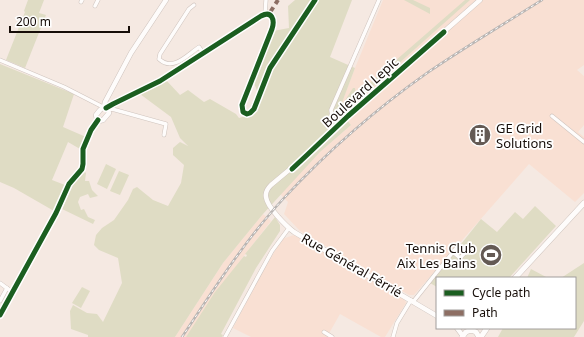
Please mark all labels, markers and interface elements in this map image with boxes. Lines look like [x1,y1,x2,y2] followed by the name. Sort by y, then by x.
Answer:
[10,8,129,34] scale bar
[16,13,51,30] text: 200 m
[318,53,402,131] street label: Boulevard Lepic
[496,119,553,152] place label: GE Grid Solutions
[467,122,493,148] building icon: GE Grid Solutions
[298,229,406,301] street label: Rue Général Férrié
[397,239,476,272] place label: Tennis Club Aix Les Bains
[478,242,504,268] sports icon: Tennis Club Aix Les Bains
[436,277,576,329] legend
[472,284,530,301] text: Cycle path
[472,304,498,321] text: Path

